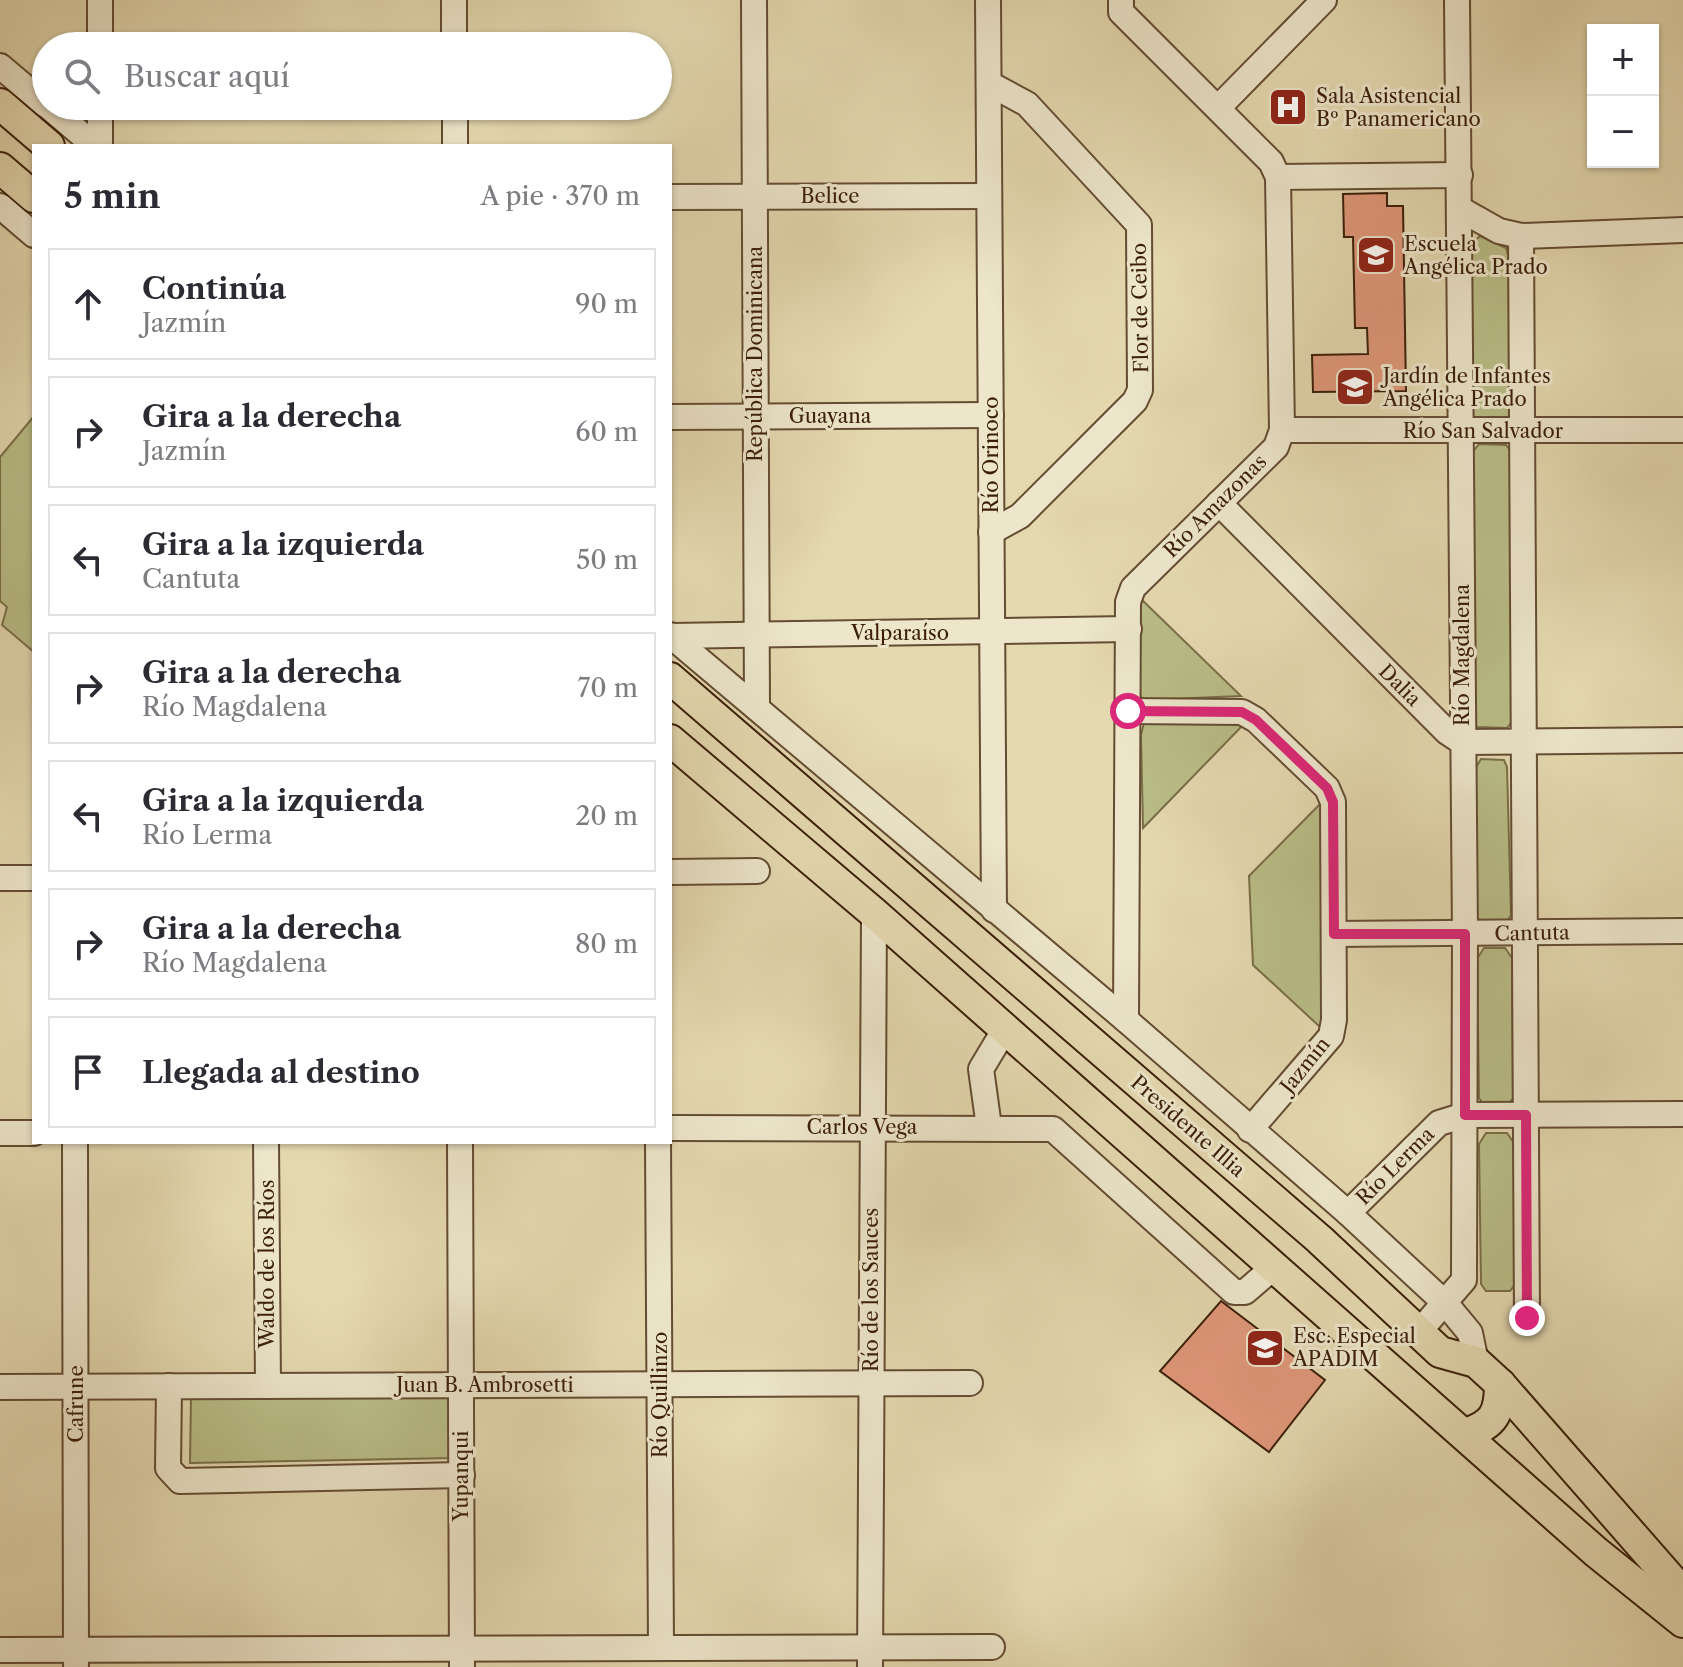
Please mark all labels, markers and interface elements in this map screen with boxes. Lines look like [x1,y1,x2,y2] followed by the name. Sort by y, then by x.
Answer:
[1587,24,1659,168] map controls
[1587,24,1659,96] button: +
[32,32,672,120] search box
[60,54,104,98] icon: search
[124,58,290,95] text: Buscar aquí
[1316,84,1481,131] place label: Sala Asistencial Bº Panamericano
[1267,86,1309,128] hospital icon: Sala Asistencial Bº Panamericano
[1587,96,1659,168] button: −
[64,175,161,217] text: 5 min
[480,180,640,212] text: A pie · 370 m
[801,184,859,208] street label: Belice
[1403,232,1548,279] place label: Escuela Angélica Prado
[1355,234,1397,276] school or university icon: Escuela Angélica Prado
[1127,243,1153,373] street label: Flor de Ceibo
[743,245,767,462] street label: República Dominicana
[142,270,286,307] text: Continúa
[66,282,110,326] icon: ahead
[575,288,638,320] text: 90 m
[142,307,226,339] text: Jazmín
[1380,364,1551,411] place label: Jardín de Infantes Angélica Prado
[1334,366,1376,408] school or university icon: Jardín de Infantes Angélica Prado
[979,397,1003,513] street label: Río Orinoco
[142,398,401,435] text: Gira a la derecha
[789,404,872,428] street label: Guayana
[66,410,110,454] icon: right
[575,416,638,448] text: 60 m
[1403,419,1564,443] street label: Río San Salvador
[142,435,226,467] text: Jazmín
[1158,449,1272,563] street label: Río Amazonas
[142,526,424,563] text: Gira a la izquierda
[66,538,110,582] icon: left
[576,544,638,576] text: 50 m
[142,563,240,595] text: Cantuta
[1450,583,1474,726] street label: Río Magdalena
[850,621,949,645] street label: Valparaíso
[142,654,401,691] text: Gira a la derecha
[1374,659,1426,711] street label: Dalia
[66,666,110,710] icon: right
[578,672,638,704] text: 70 m
[142,691,327,723] text: Río Magdalena
[1110,693,1146,729] route start
[142,782,424,819] text: Gira a la izquierda
[66,794,110,838] icon: left
[575,800,638,832] text: 20 m
[142,819,272,851] text: Río Lerma
[142,910,401,947] text: Gira a la derecha
[1494,920,1570,946] street label: Cantuta
[66,922,110,966] icon: right
[575,928,638,960] text: 80 m
[142,947,327,979] text: Río Magdalena
[1273,1032,1335,1100] street label: Jazmín
[66,1050,110,1094] icon: arrive
[142,1054,420,1091] text: Llegada al destino
[1126,1070,1250,1182] street label: Presidente Illia
[807,1115,918,1139] street label: Carlos Vega
[1351,1122,1439,1210] street label: Río Lerma
[255,1179,279,1350] street label: Waldo de los Ríos
[859,1208,883,1372] street label: Río de los Sauces
[1509,1300,1545,1336] route end
[1292,1324,1416,1371] place label: Esc. Especial APADIM
[1244,1327,1286,1369] school or university icon: Esc. Especial APADIM
[648,1332,672,1458] street label: Río Quillinzo
[64,1365,88,1443] street label: Cafrune
[393,1373,574,1397] street label: Juan B. Ambrosetti
[449,1431,473,1522] street label: Yupanqui

